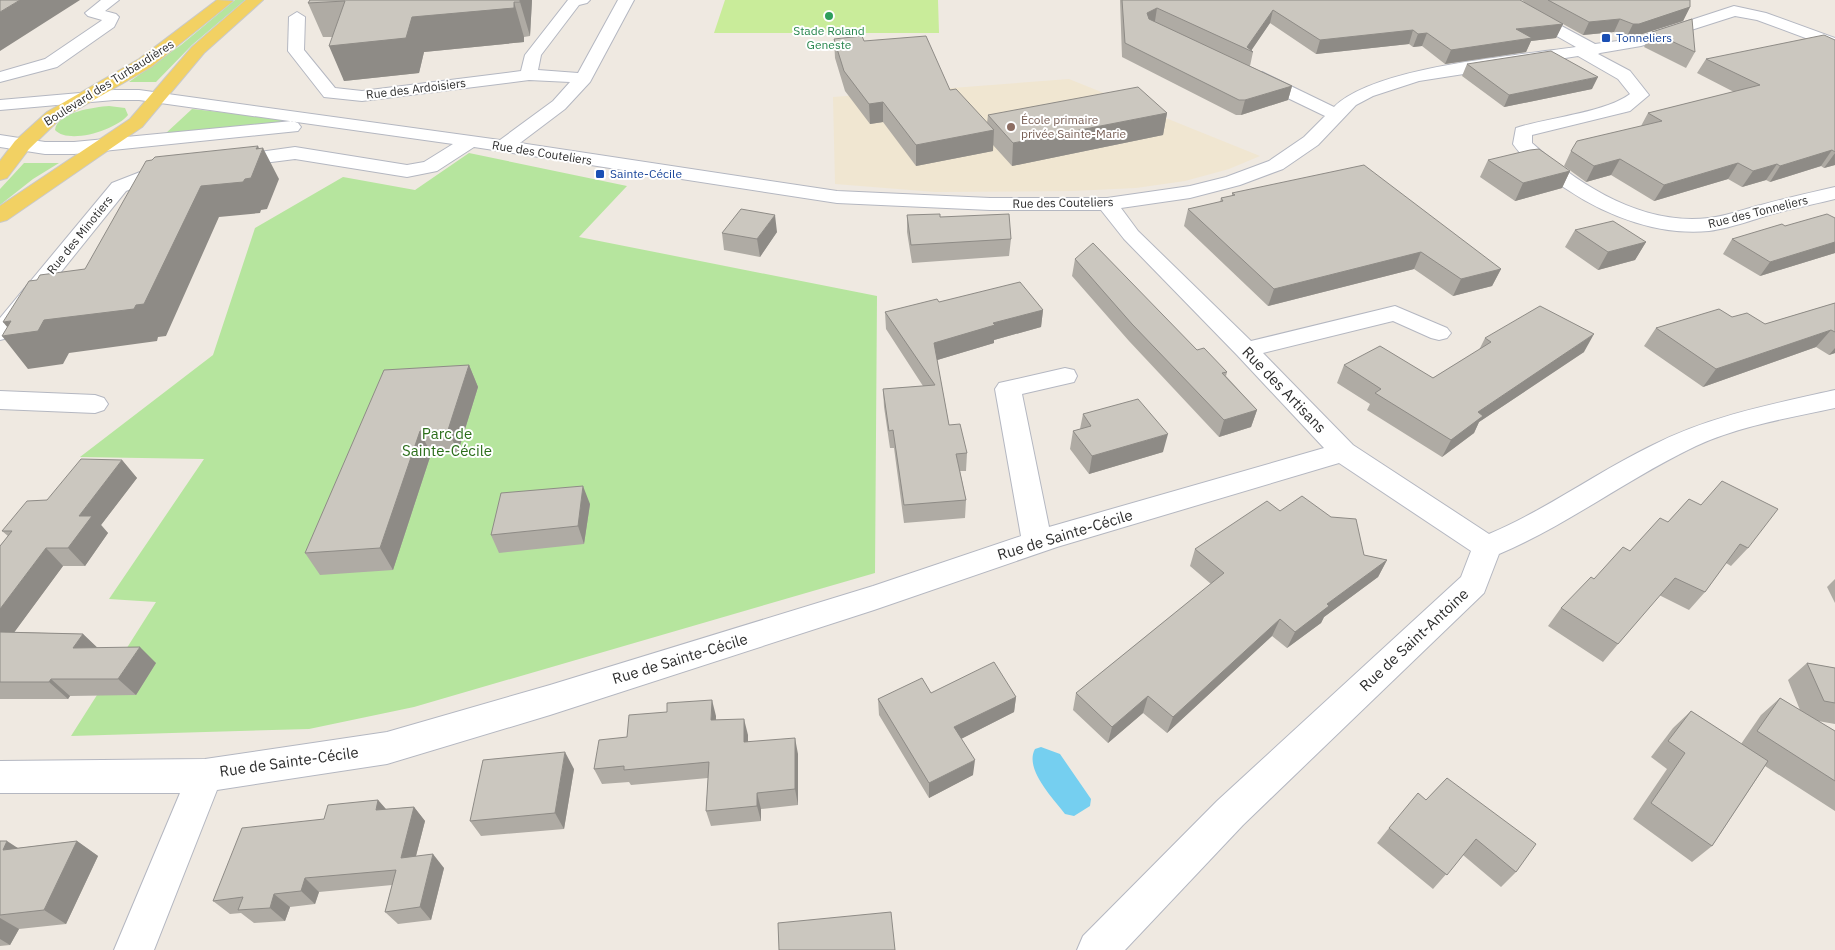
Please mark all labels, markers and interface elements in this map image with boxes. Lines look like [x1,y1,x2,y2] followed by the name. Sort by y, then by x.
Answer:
[823,10,835,22] marker: Stade Roland Geneste
[793,23,865,52] place label: Stade Roland Geneste
[1616,30,1672,45] place label: Tonneliers
[1600,32,1612,44] marker: Tonneliers
[41,36,177,129] street label: Boulevard des Turbaudières
[365,75,467,102] street label: Rue des Ardoisiers
[1021,112,1127,141] place label: École primaire privée Sainte-Marie
[1005,121,1017,133] marker: École primaire privée Sainte-Marie
[491,137,593,168] street label: Rue des Couteliers
[610,166,682,181] place label: Sainte-Cécile
[594,168,606,180] marker: Sainte-Cécile
[43,192,116,277] street label: Rue des Minotiers
[1706,192,1809,231] street label: Rue des Tonneliers
[1012,194,1114,211] street label: Rue des Couteliers
[1238,342,1330,437] street label: Rue des Artisans
[402,424,492,460] park label: Parc de Sainte-Cécile
[995,505,1135,564] street label: Rue de Sainte-Cécile
[1355,584,1472,695] street label: Rue de Saint-Antoine
[610,629,750,688] street label: Rue de Sainte-Cécile
[218,742,360,781] street label: Rue de Sainte-Cécile

